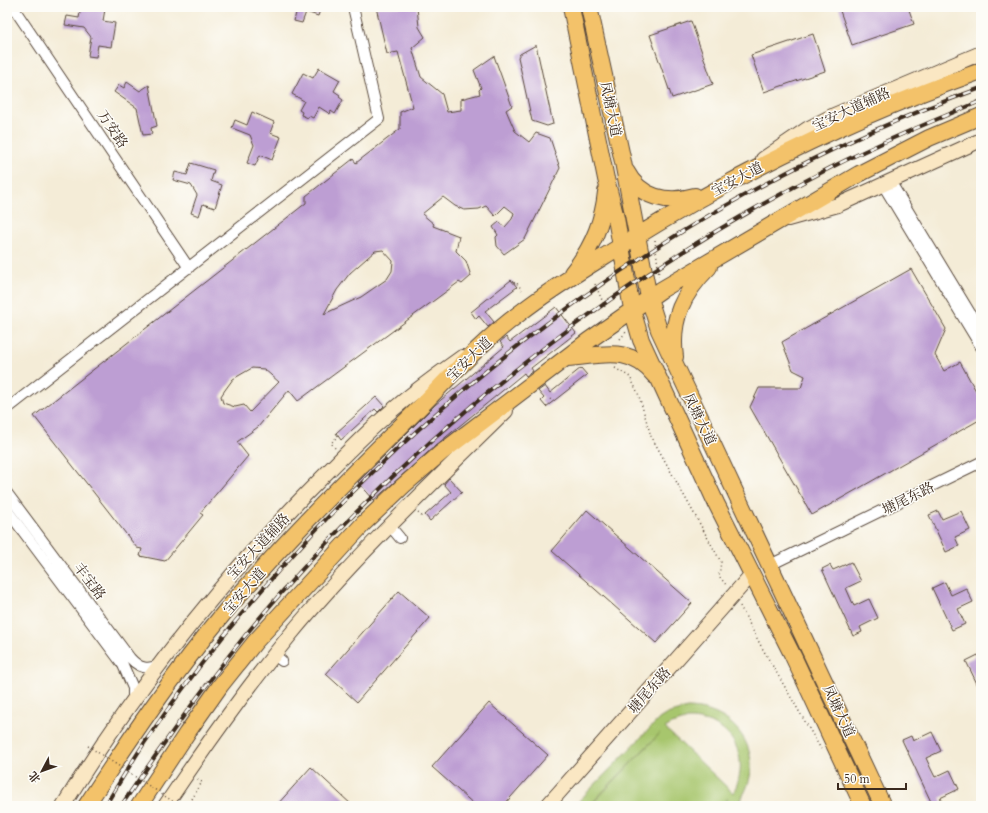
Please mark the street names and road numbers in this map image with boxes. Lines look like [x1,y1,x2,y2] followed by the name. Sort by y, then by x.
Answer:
[595,80,626,138] street label: 凤塘大道
[809,83,893,136] street label: 宝安大道辅路
[93,107,132,152] street label: 万安路
[708,158,766,201] street label: 宝安大道
[443,333,496,386] street label: 宝安大道
[679,390,720,449] street label: 凤塘大道
[879,478,938,519] street label: 塘尾东路
[223,509,294,584] street label: 宝安大道辅路
[69,559,110,604] street label: 丰宝路
[219,564,270,619] street label: 宝安大道
[624,663,675,718] street label: 塘尾东路
[818,682,859,741] street label: 凤塘大道

